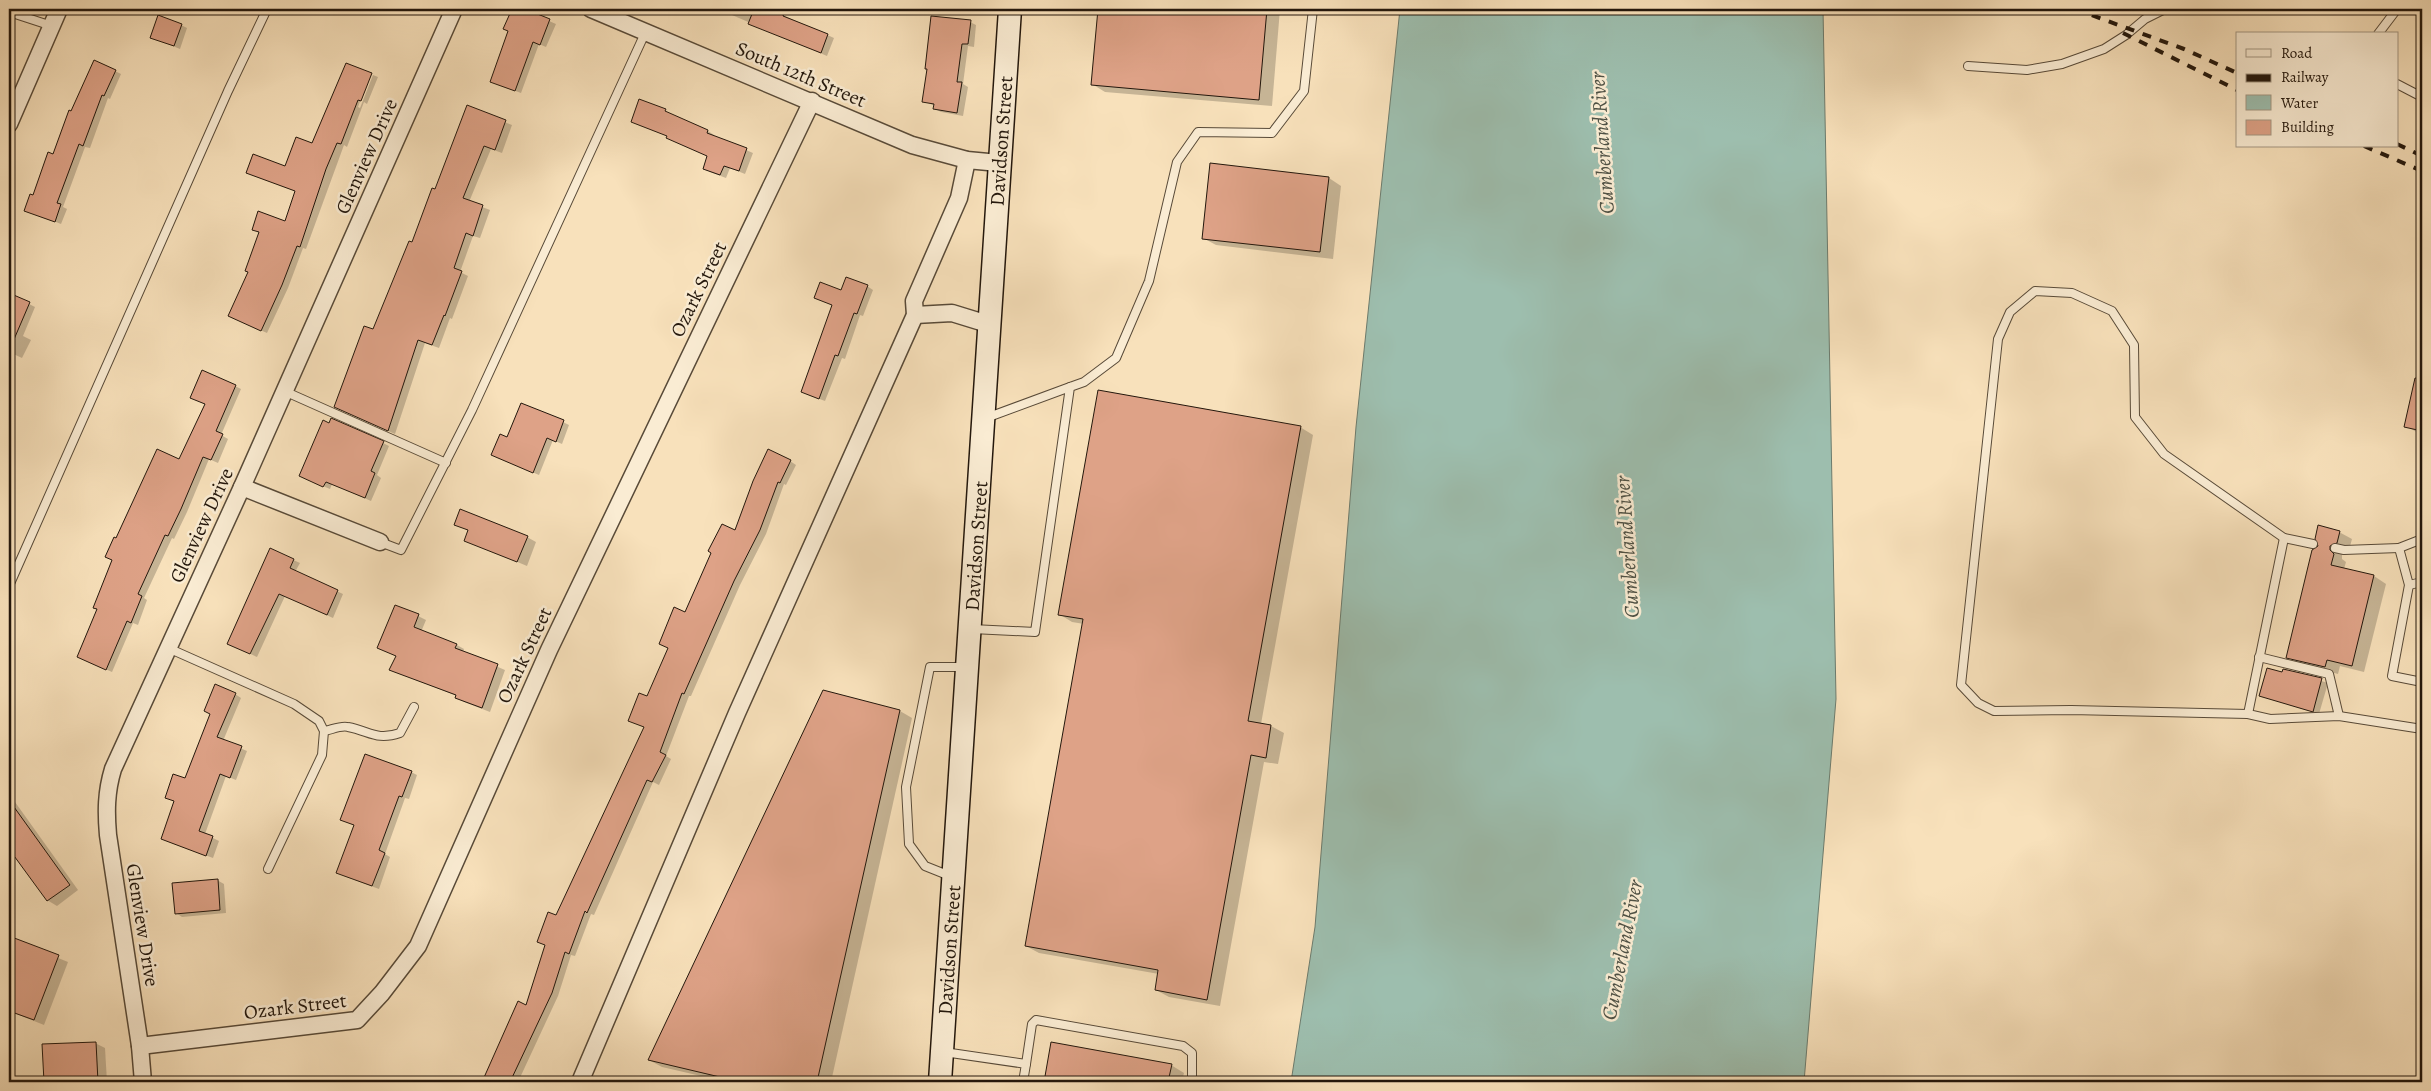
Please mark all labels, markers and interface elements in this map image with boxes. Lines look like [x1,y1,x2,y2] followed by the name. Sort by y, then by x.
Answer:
[2236,32,2398,148] legend
[732,35,870,114] street label: South 12th Street
[2281,43,2313,63] text: Road
[2281,67,2329,87] text: Railway
[1583,70,1621,215] water label: Cumberland River
[983,75,1020,207] street label: Davidson Street
[2280,93,2318,113] text: Water
[329,94,404,218] street label: Glenview Drive
[2281,117,2334,137] text: Building
[664,237,733,341] street label: Ozark Street
[163,463,240,587] street label: Glenview Drive
[1608,474,1646,619] water label: Cumberland River
[958,480,995,612] street label: Davidson Street
[490,602,559,708] street label: Ozark Street
[119,862,166,988] street label: Glenview Drive
[1595,877,1649,1022] water label: Cumberland River
[931,884,968,1016] street label: Davidson Street
[242,987,348,1026] street label: Ozark Street

